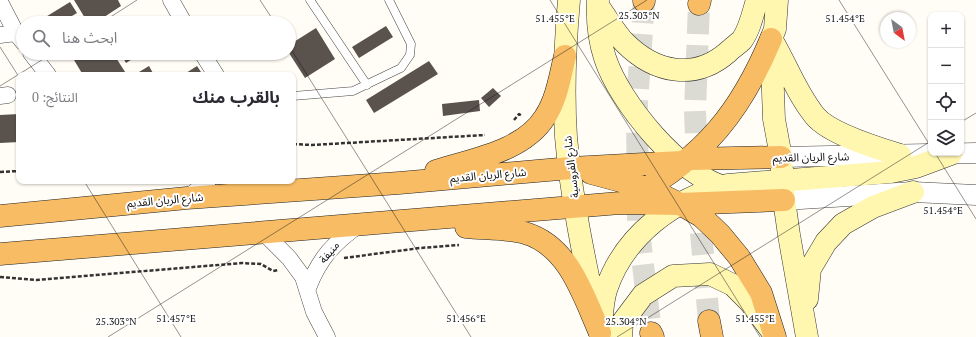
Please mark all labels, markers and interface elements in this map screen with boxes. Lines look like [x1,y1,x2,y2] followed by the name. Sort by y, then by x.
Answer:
[619,9,660,22] text: 25.303°N
[535,12,575,25] text: 51.455°E
[825,12,865,25] text: 51.454°E
[880,12,916,48] north arrow
[928,12,964,156] map controls
[928,12,964,48] button: +
[16,16,296,60] search box
[30,27,52,49] icon: search
[62,27,117,47] text: ابحث هنا
[928,48,964,84] button: −
[928,84,964,120] button: locate
[193,85,280,108] text: بالقرب منك
[32,88,78,106] text: النتائج: 0
[928,120,964,156] button: layers
[560,135,583,199] street label: شارع الفروسية
[773,149,850,167] street label: شارع الريان القديم
[449,165,527,187] street label: شارع الريان القديم
[126,190,204,212] street label: شارع الريان القديم
[923,204,963,217] text: 51.454°E
[316,238,342,266] street label: منيفة
[156,312,196,325] text: 51.457°E
[446,312,486,325] text: 51.456°E
[735,312,775,325] text: 51.455°E
[96,315,137,328] text: 25.303°N
[606,315,647,328] text: 25.304°N

